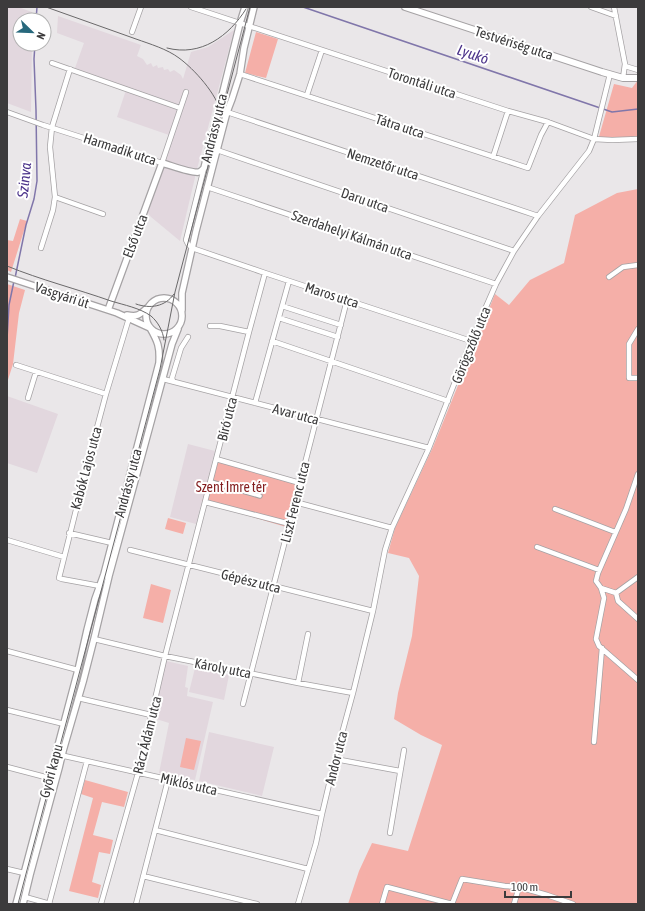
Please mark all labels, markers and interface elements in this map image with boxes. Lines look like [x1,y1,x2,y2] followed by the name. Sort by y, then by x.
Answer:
[12,12,52,52] north arrow
[473,23,555,63] street label: Testvériség utca
[34,31,48,41] text: N
[455,41,491,67] water label: Lyukó
[386,64,458,102] street label: Torontáli utca
[198,92,230,164] street label: Andrássy utca
[374,111,426,141] street label: Tátra utca
[82,130,158,168] street label: Harmadik utca
[345,145,421,183] street label: Nemzetőr utca
[14,161,34,200] water label: Szinva
[339,184,391,216] street label: Daru utca
[290,207,414,263] street label: Szerdahelyi Kálmán utca
[119,212,151,260] street label: Első utca
[33,279,91,311] street label: Vasgyári út
[303,279,361,311] street label: Maros utca
[448,304,494,386] street label: Görögszőlő utca
[214,395,240,443] street label: Bíró utca
[271,400,321,428] street label: Avar utca
[67,425,105,511] street label: Kabók Lajos utca
[111,447,145,519] street label: Andrássy utca
[277,460,313,544] street label: Liszt Ferenc utca
[196,479,267,495] park label: Szent Imre tér
[219,566,283,596] street label: Gépész utca
[193,655,253,681] street label: Károly utca
[130,694,164,776] street label: Rácz Ádám utca
[322,729,350,787] street label: Andor utca
[36,742,66,800] street label: Győri kapu
[159,770,219,798] street label: Miklós utca
[505,873,571,899] scale bar
[511,880,538,894] text: 100 m

